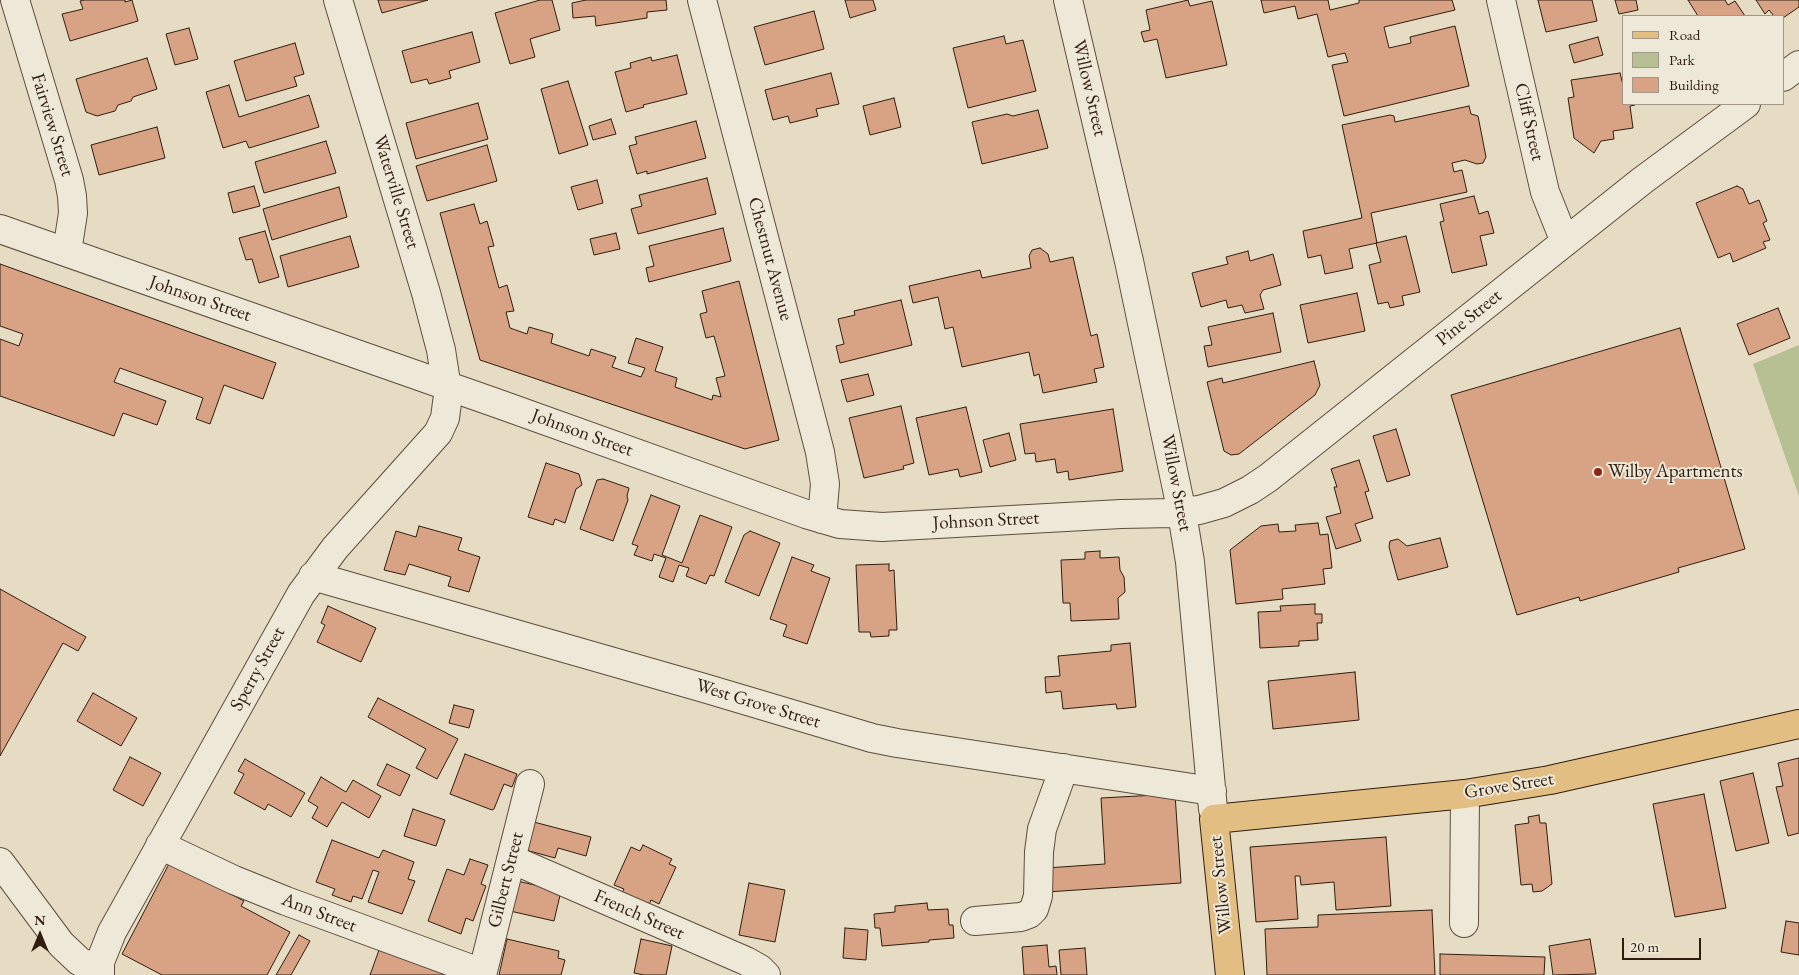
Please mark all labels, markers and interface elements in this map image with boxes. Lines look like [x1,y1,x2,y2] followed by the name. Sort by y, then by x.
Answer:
[1622,15,1784,105] legend
[1669,25,1700,44] text: Road
[1067,37,1111,139] street label: Willow Street
[1669,50,1695,69] text: Park
[26,71,78,179] street label: Fairview Street
[1669,75,1719,94] text: Building
[1509,81,1549,163] street label: Cliff Street
[368,132,424,252] street label: Waterville Street
[743,195,797,323] street label: Chestnut Avenue
[146,271,254,327] street label: Johnson Street
[1431,285,1507,351] street label: Pine Street
[528,404,636,462] street label: Johnson Street
[1155,432,1197,534] street label: Willow Street
[1608,461,1743,483] place label: Wilby Apartments
[1592,466,1604,478] marker: Wilby Apartments
[932,507,1040,535] street label: Johnson Street
[226,623,290,715] street label: Sperry Street
[693,674,823,734] street label: West Grove Street
[1463,768,1555,804] street label: Grove Street
[483,830,529,930] street label: Gilbert Street
[1205,835,1237,935] street label: Willow Street
[590,885,688,945] street label: French Street
[278,888,360,938] street label: Ann Street
[15,910,65,960] north arrow
[34,911,46,929] text: N
[1624,928,1703,960] scale bar
[1630,937,1659,956] text: 20 m

